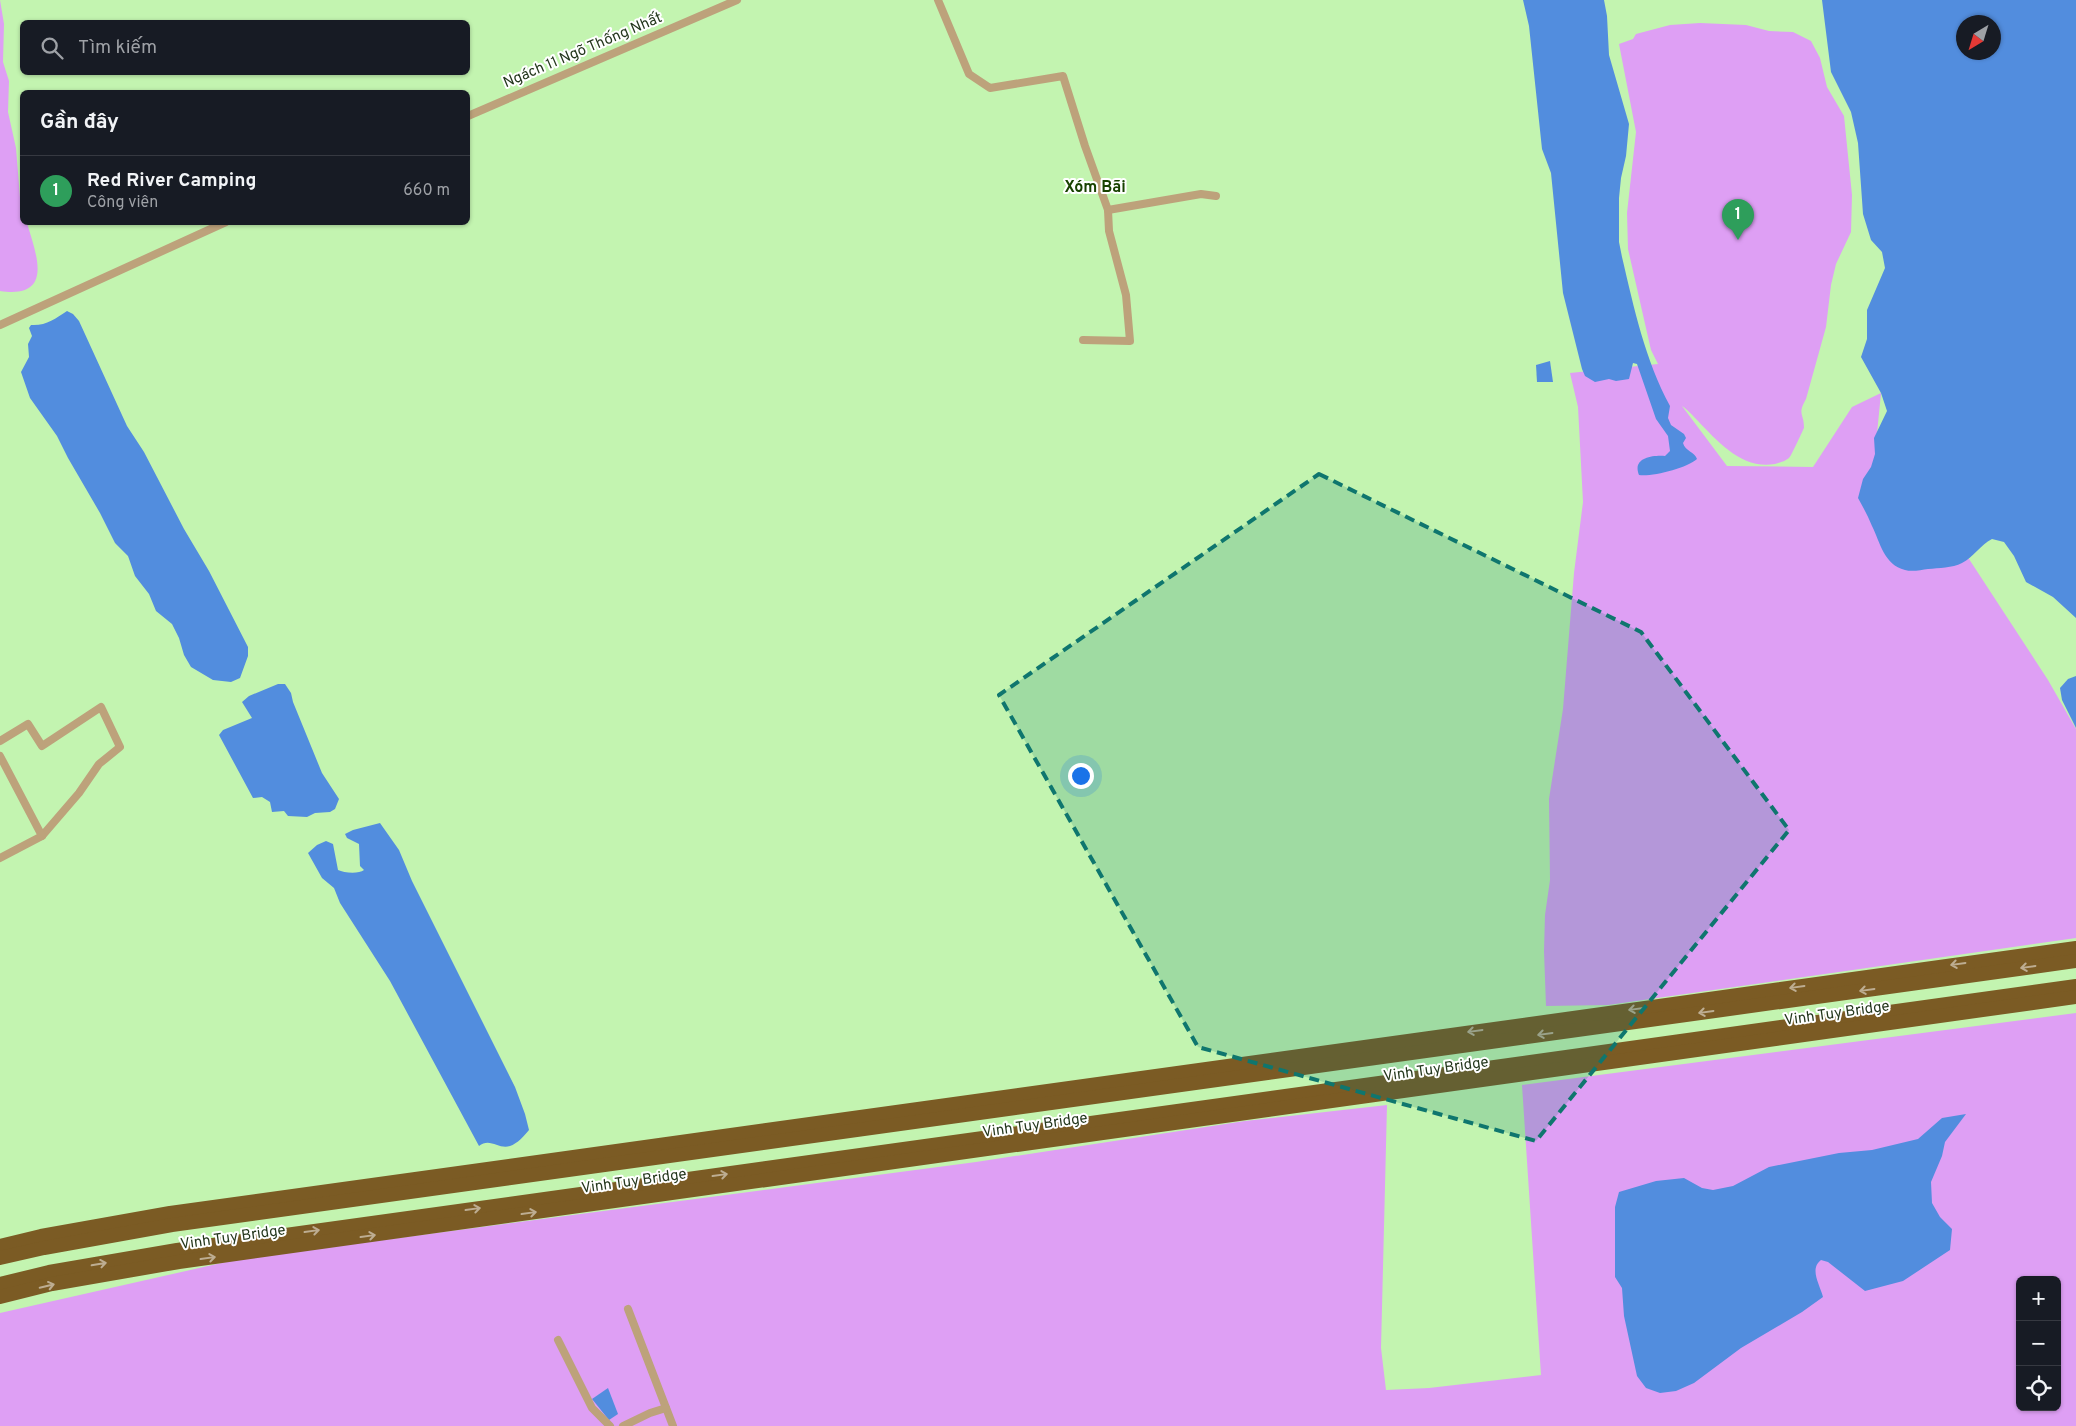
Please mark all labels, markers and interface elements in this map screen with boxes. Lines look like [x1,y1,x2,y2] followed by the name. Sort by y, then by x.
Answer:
[500,8,665,93] street label: Ngách 11 Ngõ Thống Nhất
[1956,15,2001,60] north arrow
[20,20,470,75] search box
[38,34,66,62] icon: search
[78,36,157,60] text: Tìm kiếm
[40,109,119,136] text: Gần đây
[87,169,257,193] text: Red River Camping
[1064,178,1126,198] district label: Xóm Bãi
[53,181,59,201] text: 1
[403,181,450,201] text: 660 m
[87,193,158,213] text: Công viên
[1722,199,1754,240] pin: 1
[1068,763,1094,789] your location
[1951,960,1967,970] one-way arrow
[2020,962,2036,972] one-way arrow
[1790,982,1806,992] one-way arrow
[1859,985,1875,995] one-way arrow
[1783,997,1891,1031] street label: Vinh Tuy Bridge
[1629,1004,1645,1014] one-way arrow
[1698,1007,1714,1017] one-way arrow
[1468,1027,1484,1037] one-way arrow
[1537,1029,1553,1039] one-way arrow
[1382,1053,1490,1087] street label: Vinh Tuy Bridge
[981,1109,1089,1143] street label: Vinh Tuy Bridge
[580,1165,688,1199] street label: Vinh Tuy Bridge
[712,1169,728,1179] one-way arrow
[464,1204,480,1214] one-way arrow
[521,1208,537,1218] one-way arrow
[179,1221,287,1255] street label: Vinh Tuy Bridge
[303,1226,319,1236] one-way arrow
[360,1231,376,1241] one-way arrow
[199,1253,215,1263] one-way arrow
[91,1258,107,1268] one-way arrow
[2016,1276,2061,1411] map controls
[2016,1276,2061,1321] button: +
[39,1281,55,1290] one-way arrow
[2016,1321,2061,1366] button: −
[2016,1366,2061,1411] button: locate

